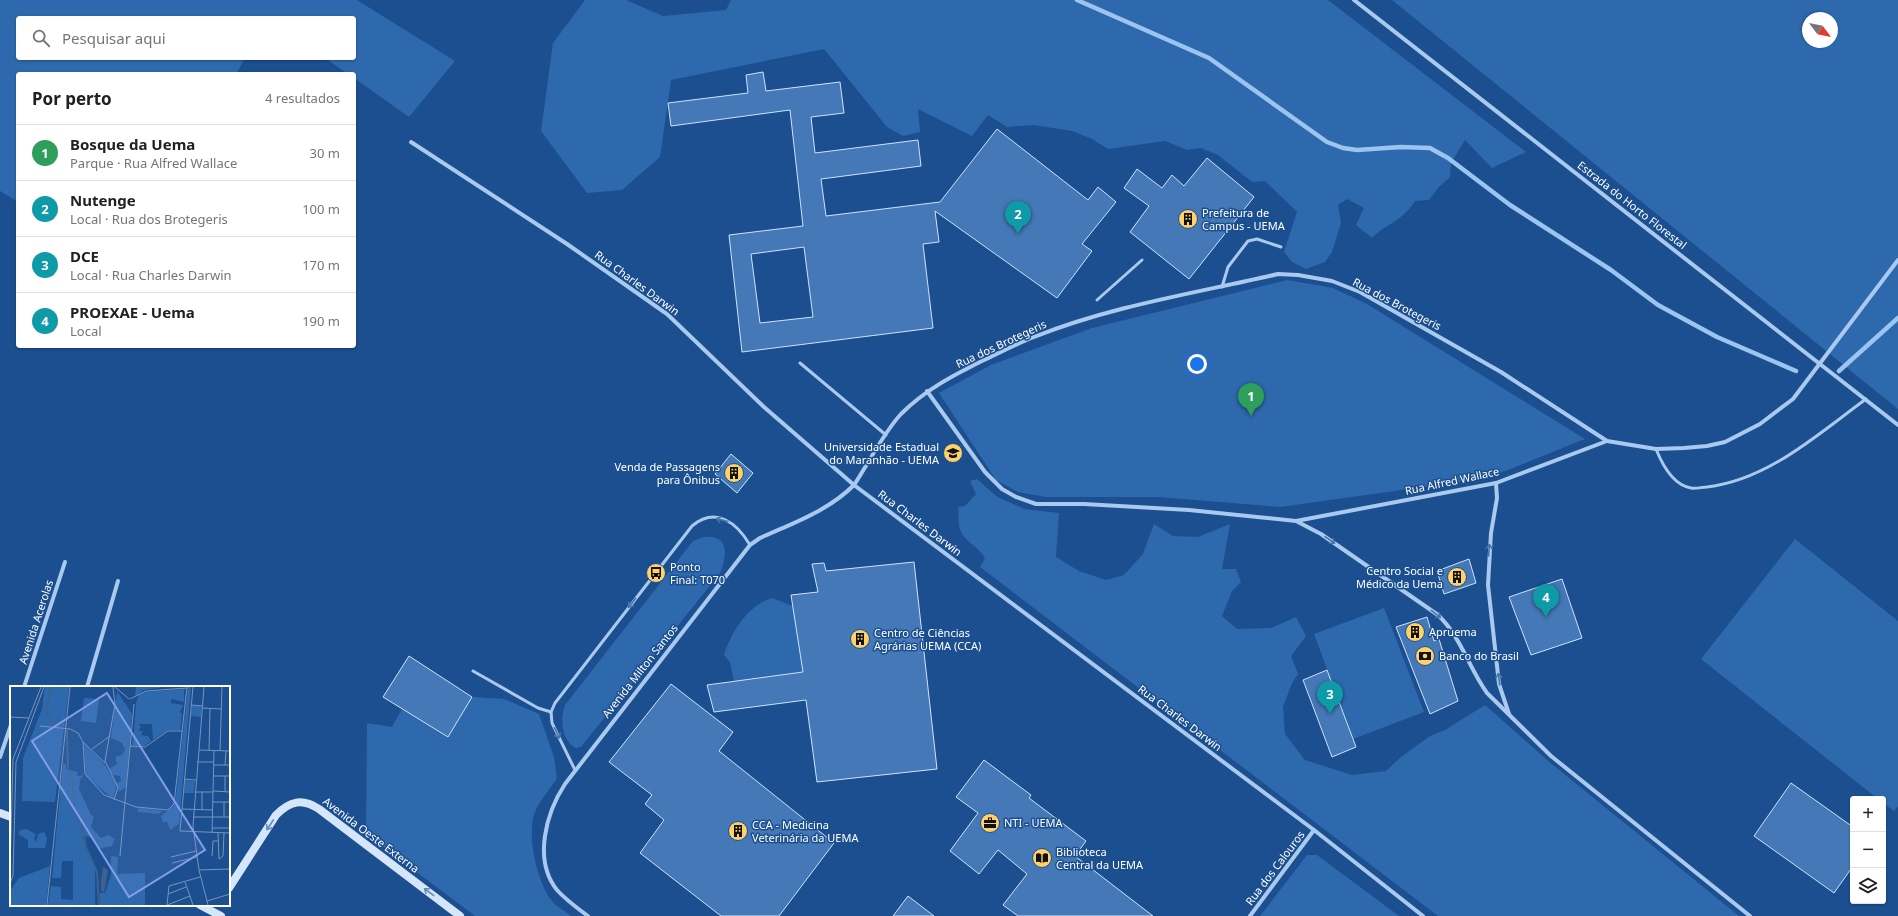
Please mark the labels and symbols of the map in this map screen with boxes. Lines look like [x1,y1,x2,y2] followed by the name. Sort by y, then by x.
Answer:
[1802,12,1838,48] north arrow
[1575,157,1690,252] street label: Estrada do Horto Florestal
[1005,201,1031,234] pin: 2
[1202,205,1286,233] place label: Prefeitura de Campus - UEMA
[1177,208,1199,230] building icon: Prefeitura de Campus - UEMA
[592,247,683,318] street label: Rua Charles Darwin
[1350,274,1444,333] street label: Rua dos Brotegeris
[953,316,1048,371] street label: Rua dos Brotegeris
[1187,354,1207,374] your location
[1238,383,1264,416] pin: 1
[824,439,940,467] place label: Universidade Estadual do Maranhão - UEMA
[942,442,964,464] school or university icon: Universidade Estadual do Maranhão - UEMA
[614,459,720,487] place label: Venda de Passagens para Ônibus
[723,462,745,484] building icon: Venda de Passagens para Ônibus
[1403,463,1500,498] street label: Rua Alfred Wallace
[875,486,965,559] street label: Rua Charles Darwin
[716,516,729,523] one-way arrow
[1324,536,1335,544] one-way arrow
[1486,544,1493,557] one-way arrow
[670,559,725,587] place label: Ponto Final: T070
[645,562,667,584] bus stop icon: Ponto Final: T070
[1356,563,1443,591] place label: Centro Social e Médico da Uema
[1446,566,1468,588] building icon: Centro Social e Médico da Uema
[15,578,56,666] street label: Avenida Acerolas
[1533,584,1559,617] pin: 4
[628,598,637,609] one-way arrow
[1431,610,1442,619] one-way arrow
[598,621,681,721] street label: Avenida Milton Santos
[1404,621,1426,643] building icon: Apruema
[1429,624,1477,639] place label: Apruema
[874,625,981,653] place label: Centro de Ciências Agrárias UEMA (CCA)
[849,628,871,650] building icon: Centro de Ciências Agrárias UEMA (CCA)
[1414,645,1436,667] bank icon: Banco do Brasil
[1439,648,1519,663] place label: Banco do Brasil
[1495,673,1503,686] one-way arrow
[1135,681,1225,754] street label: Rua Charles Darwin
[1317,681,1343,714] pin: 3
[10,686,230,906] inset map
[553,726,561,738] one-way arrow
[320,793,423,876] street label: Avenida Oeste Externa
[979,812,1001,834] office icon: NTI - UEMA
[1004,815,1064,830] place label: NTI - UEMA
[752,817,859,845] place label: CCA - Medicina Veterinária da UEMA
[266,819,274,830] one-way arrow
[727,820,749,842] building icon: CCA - Medicina Veterinária da UEMA
[1242,827,1308,908] street label: Rua dos Calouros
[1056,844,1144,872] place label: Biblioteca Central da UEMA
[1031,847,1053,869] library icon: Biblioteca Central da UEMA
[423,888,434,897] one-way arrow

